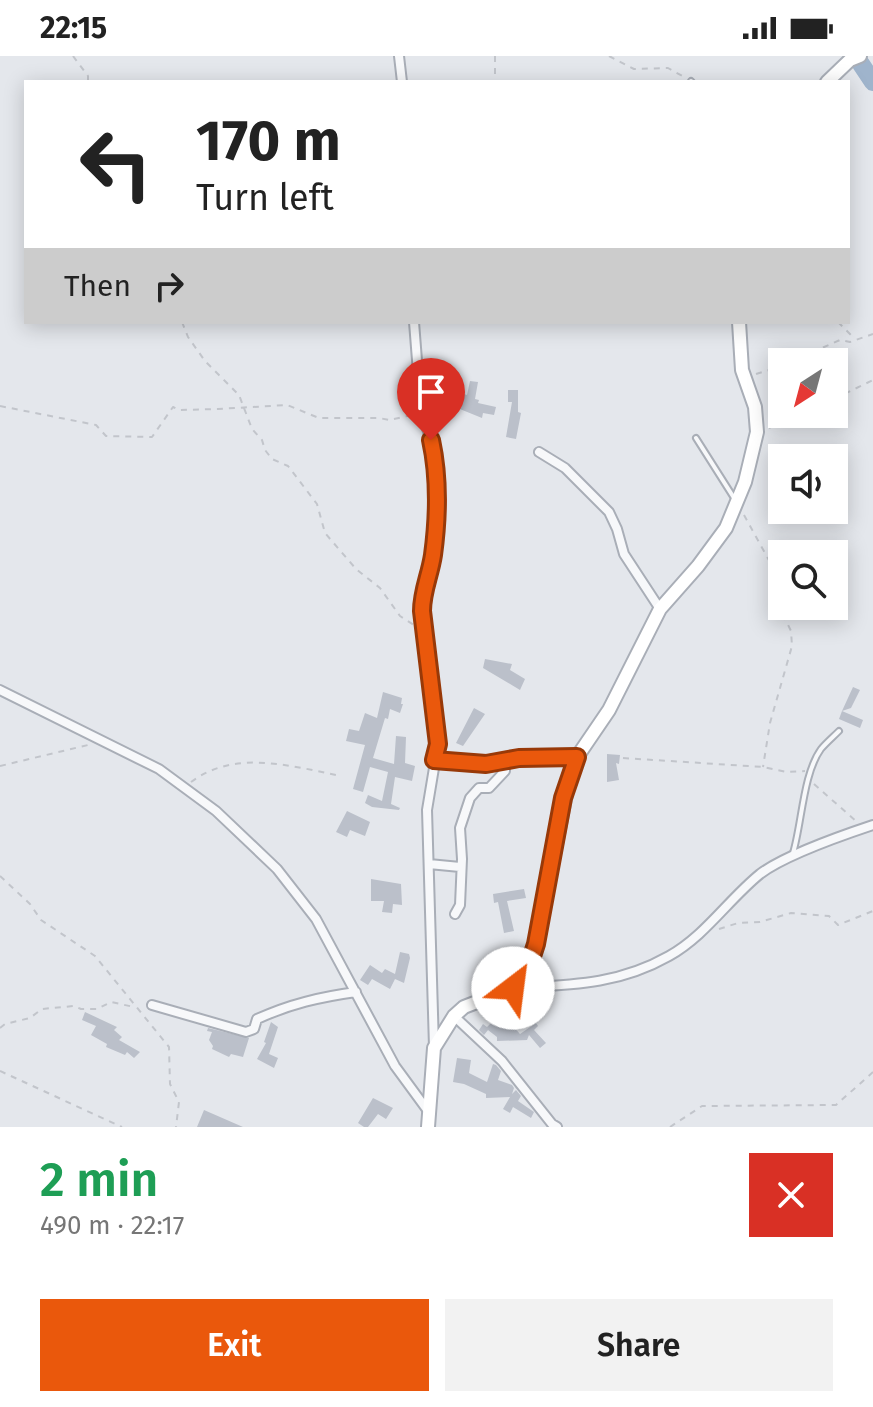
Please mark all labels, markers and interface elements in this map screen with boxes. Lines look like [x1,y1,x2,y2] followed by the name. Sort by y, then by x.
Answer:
[40,10,107,46] text: 22:15
[196,108,341,175] text: 170 m
[64,112,168,216] icon: left
[196,176,334,220] text: Turn left
[147,264,191,308] icon: right
[64,268,131,304] text: Then
[768,348,848,428] north arrow
[768,348,848,620] map controls
[397,358,465,440] pin
[409,370,453,414] icon: arrive
[768,444,848,524] button: sound
[768,540,848,620] button: search
[471,946,555,1030] position arrow
[40,1151,158,1209] text: 2 min
[749,1153,833,1237] button: close
[40,1210,184,1241] text: 490 m · 22:17
[40,1299,429,1391] button: Exit
[445,1299,833,1391] button: Share

